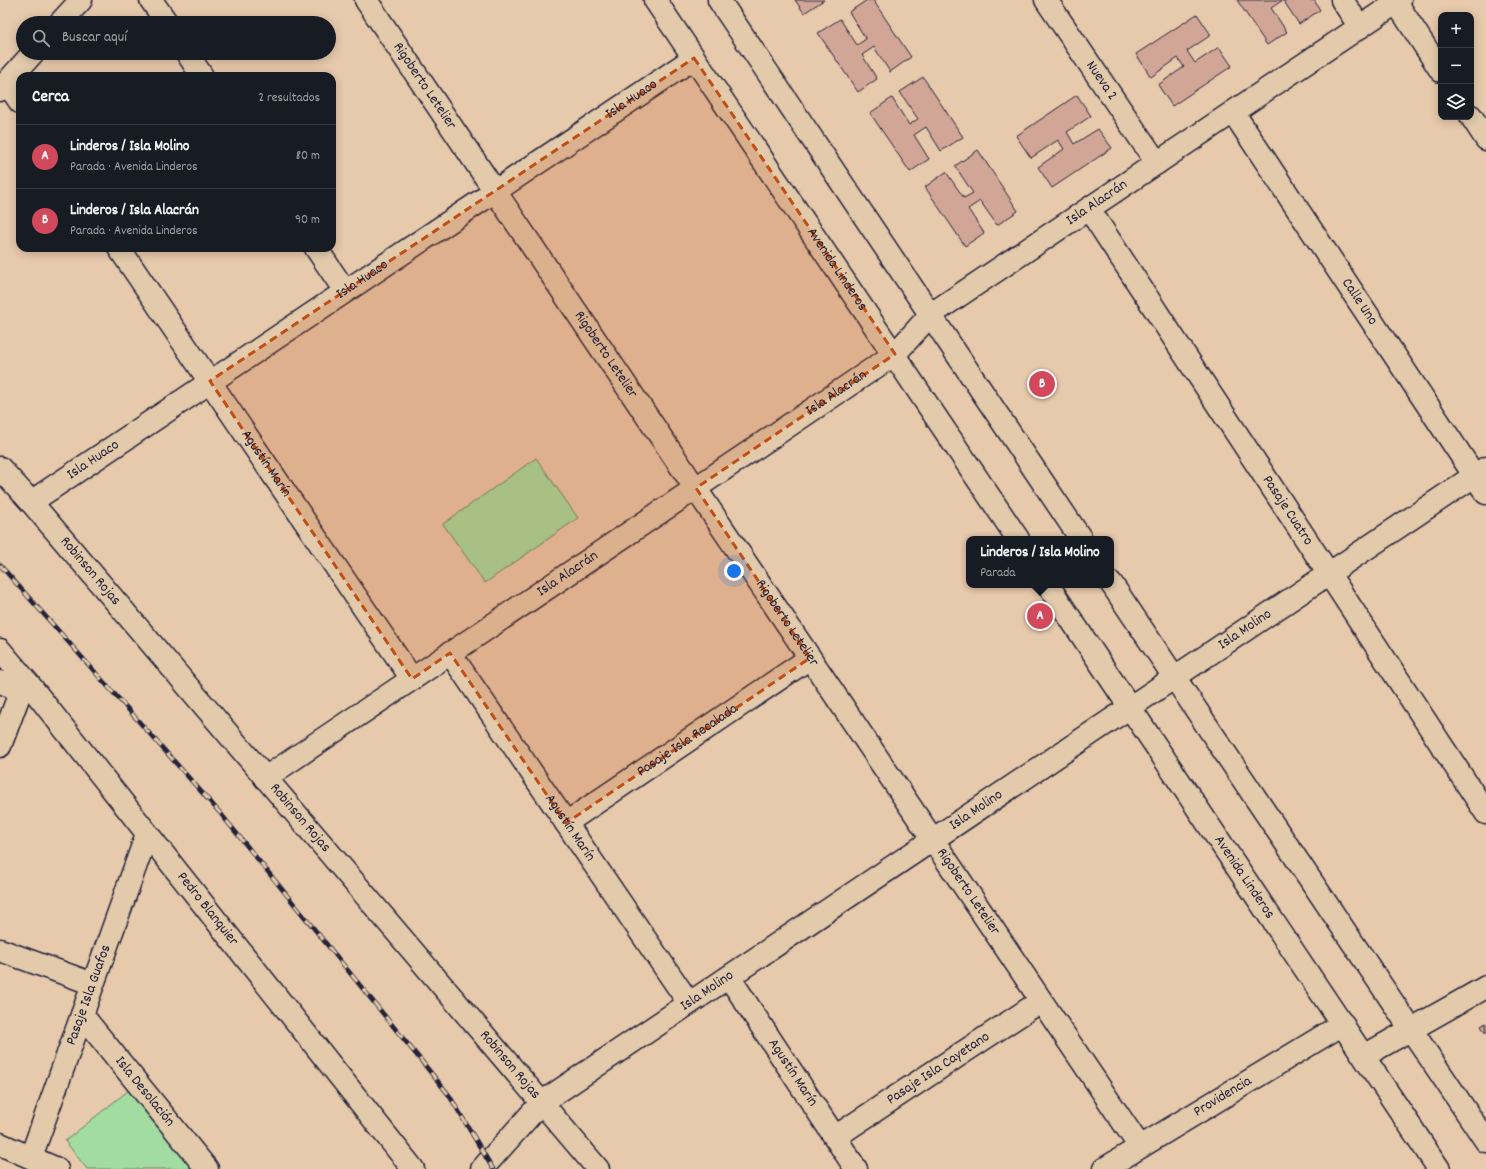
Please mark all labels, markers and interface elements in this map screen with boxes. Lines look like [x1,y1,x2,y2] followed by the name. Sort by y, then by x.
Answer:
[1438,12,1474,120] map controls
[1438,12,1474,48] button: +
[16,16,336,60] search box
[30,27,52,49] icon: search
[62,27,127,49] text: Buscar aquí
[387,38,462,135] street label: Rigoberto Letelier
[1438,48,1474,84] button: −
[1080,57,1123,105] street label: Nueva 2
[601,74,663,125] street label: Isla Huaco
[1438,84,1474,120] button: layers
[32,86,69,110] text: Cerca
[258,89,320,108] text: 2 resultados
[70,136,190,158] text: Linderos / Isla Molino
[41,147,49,166] text: A
[296,147,320,166] text: 80 m
[70,158,197,177] text: Parada · Avenida Linderos
[1062,174,1132,232] street label: Isla Alacrán
[70,200,199,222] text: Linderos / Isla Alacrán
[42,211,48,230] text: B
[295,211,320,230] text: 90 m
[70,222,197,241] text: Parada · Avenida Linderos
[801,223,873,316] street label: Avenida Linderos
[332,254,393,306] street label: Isla Huaco
[1335,274,1383,330] street label: Calle Uno
[568,307,643,403] street label: Rigoberto Letelier
[801,365,872,422] street label: Isla Alacrán
[1029,369,1055,399] pin: B
[235,426,297,502] street label: Agustín Marín
[63,435,124,486] street label: Isla Huaco
[1256,471,1319,550] street label: Pasaje Cuatro
[54,532,126,611] street label: Robinson Rojas
[966,536,1114,588] popup
[980,542,1100,564] text: Linderos / Isla Molino
[533,546,603,603] street label: Isla Alacrán
[724,561,744,581] your location
[980,564,1015,583] text: Parada
[749,575,824,672] street label: Rigoberto Letelier
[1027,601,1053,631] pin: A
[1214,604,1277,656] street label: Isla Molino
[633,698,744,783] street label: Pasaje Isla Recalada
[264,779,336,858] street label: Robinson Rojas
[945,784,1008,836] street label: Isla Molino
[539,790,600,866] street label: Agustín Marín
[1208,831,1280,924] street label: Avenida Linderos
[930,844,1006,940] street label: Rigoberto Letelier
[171,868,244,951] street label: Pedro Blanquier
[61,942,117,1049] street label: Pasaje Isla Guafos
[676,965,739,1017] street label: Isla Molino
[474,1026,546,1105] street label: Robinson Rojas
[882,1026,995,1111] street label: Pasaje Isla Cayetano
[762,1035,823,1111] street label: Agustín Marín
[109,1052,180,1132] street label: Isla Desolación
[1190,1070,1257,1123] street label: Providencia

